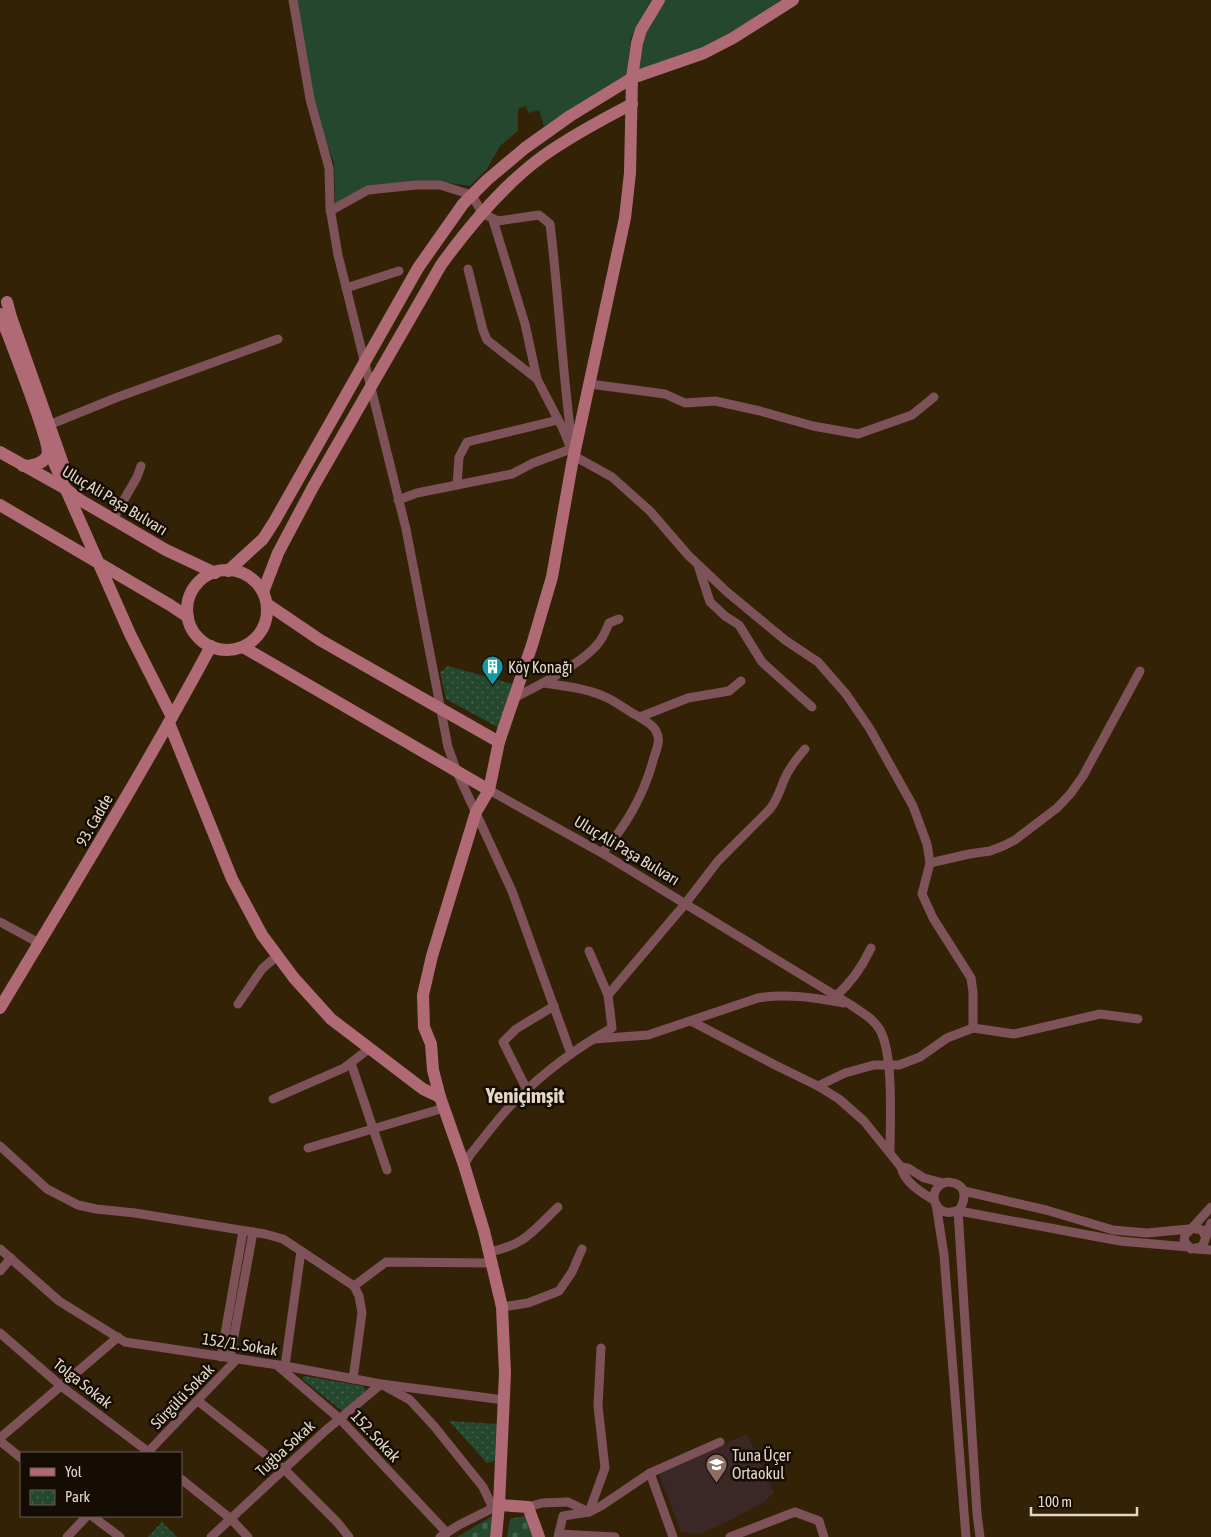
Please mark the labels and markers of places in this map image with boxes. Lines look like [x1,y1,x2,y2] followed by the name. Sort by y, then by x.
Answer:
[480,655,504,686] building icon: Köy Konağı
[508,658,572,677] place label: Köy Konağı
[732,1446,791,1482] place label: Tuna Üçer Ortaokul
[704,1452,728,1483] school or university icon: Tuna Üçer Ortaokul

